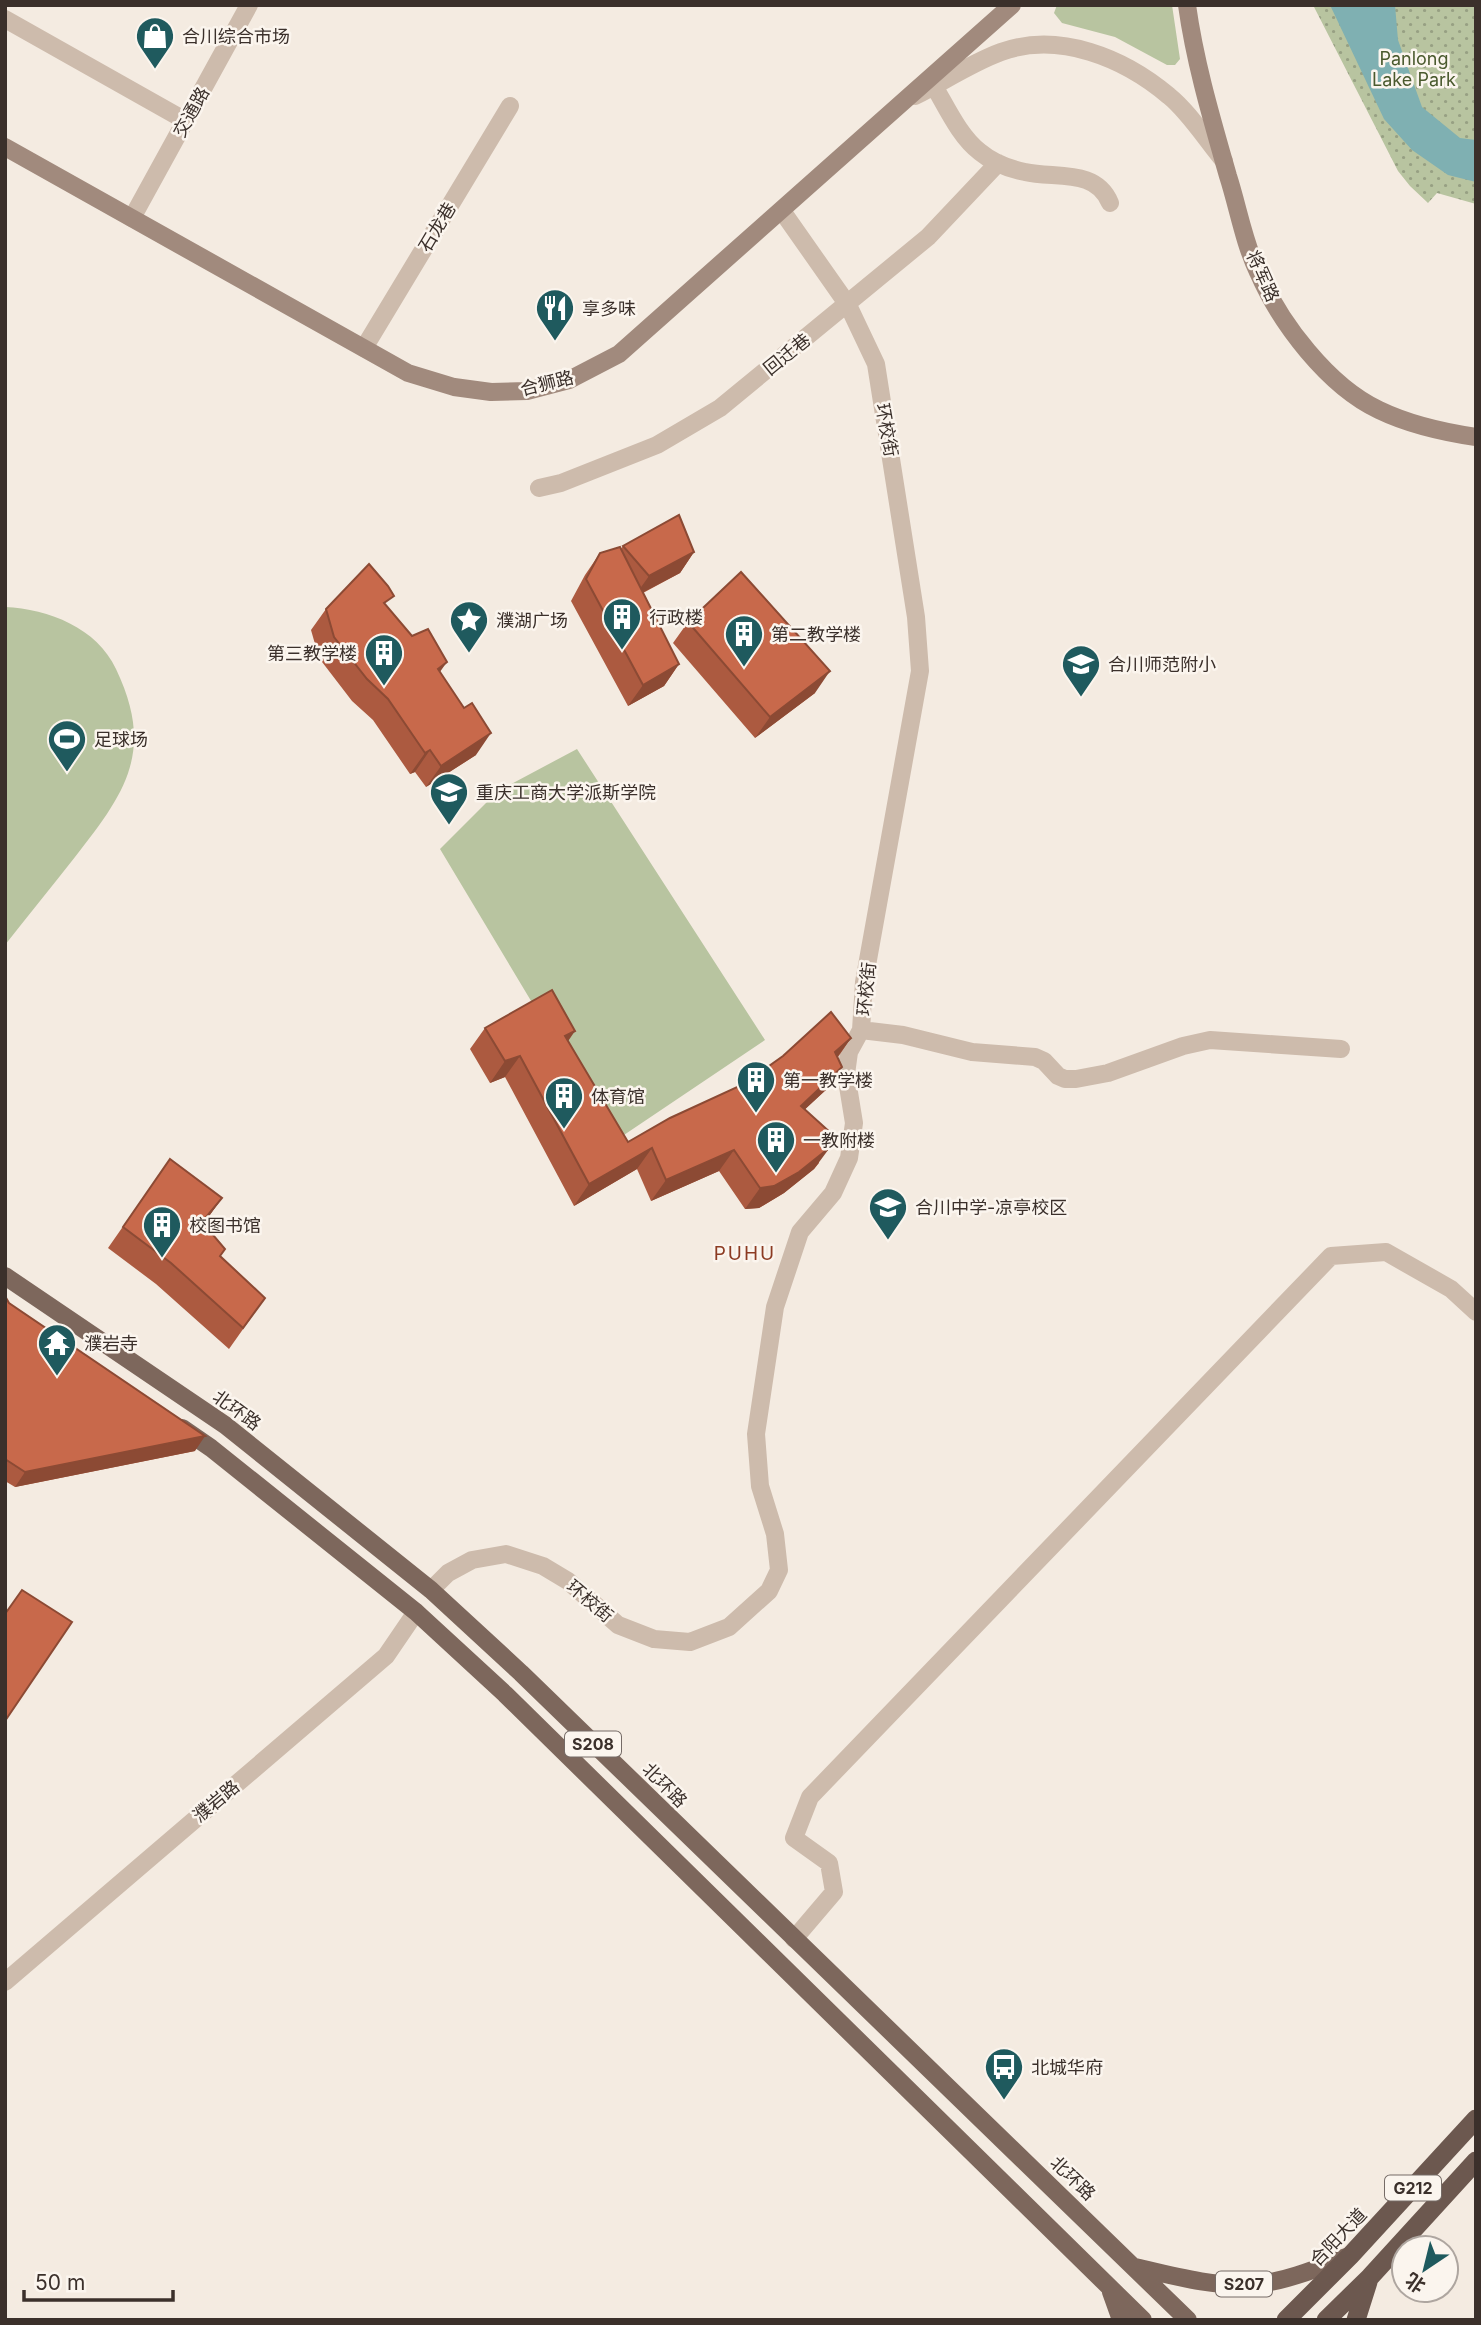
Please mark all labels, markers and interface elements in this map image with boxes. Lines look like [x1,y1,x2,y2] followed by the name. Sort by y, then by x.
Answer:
[134,15,176,70] shop icon: 合川综合市场
[182,26,290,47] place label: 合川综合市场
[1372,48,1456,90] park label: Panlong Lake Park
[169,83,213,141] street label: 交通路
[414,198,460,256] street label: 石龙巷
[1242,247,1284,305] street label: 将军路
[534,287,576,342] restaurant icon: 享多味
[582,298,636,319] place label: 享多味
[759,329,815,379] street label: 回迁巷
[518,366,576,400] street label: 合狮路
[872,402,902,458] street label: 环校街
[601,596,643,651] building icon: 行政楼
[448,599,490,654] place icon: 濮湖广场
[649,607,703,628] place label: 行政楼
[496,610,568,631] place label: 濮湖广场
[723,613,765,668] building icon: 第二教学楼
[771,624,861,645] place label: 第二教学楼
[363,632,405,687] building icon: 第三教学楼
[267,643,357,664] place label: 第三教学楼
[1060,643,1102,698] school or university icon: 合川师范附小
[1108,654,1216,675] place label: 合川师范附小
[46,718,88,773] sports icon: 足球场
[94,729,148,750] place label: 足球场
[428,771,470,826] school or university icon: 重庆工商大学派斯学院
[476,782,656,803] place label: 重庆工商大学派斯学院
[853,961,879,1017] street label: 环校街
[735,1059,777,1114] building icon: 第一教学楼
[783,1070,873,1091] place label: 第一教学楼
[543,1075,585,1130] building icon: 体育馆
[591,1086,645,1107] place label: 体育馆
[755,1119,797,1174] building icon: 一教附楼
[803,1130,875,1151] place label: 一教附楼
[867,1186,909,1241] school or university icon: 合川中学-凉亭校区
[915,1197,1067,1218] place label: 合川中学-凉亭校区
[141,1204,183,1259] building icon: 校图书馆
[189,1215,261,1236] place label: 校图书馆
[714,1242,776,1265] district label: PUHU
[36,1322,78,1377] temple icon: 濮岩寺
[84,1333,138,1354] place label: 濮岩寺
[209,1386,265,1434] street label: 北环路
[563,1576,617,1626] street label: 环校街
[565,1732,621,1756] road number: S208
[638,1758,692,1812] street label: 北环路
[189,1776,243,1826] street label: 濮岩路
[983,2046,1025,2101] bus stop icon: 北城华府
[1031,2057,1103,2078] place label: 北城华府
[1046,2152,1100,2204] street label: 北环路
[1385,2176,1441,2200] road number: G212
[1305,2204,1371,2270] street label: 合阳大道
[1390,2234,1460,2304] north arrow
[24,2258,173,2302] scale bar
[1401,2268,1430,2297] text: 北
[35,2270,85,2295] text: 50 m
[1216,2272,1272,2296] road number: S207

